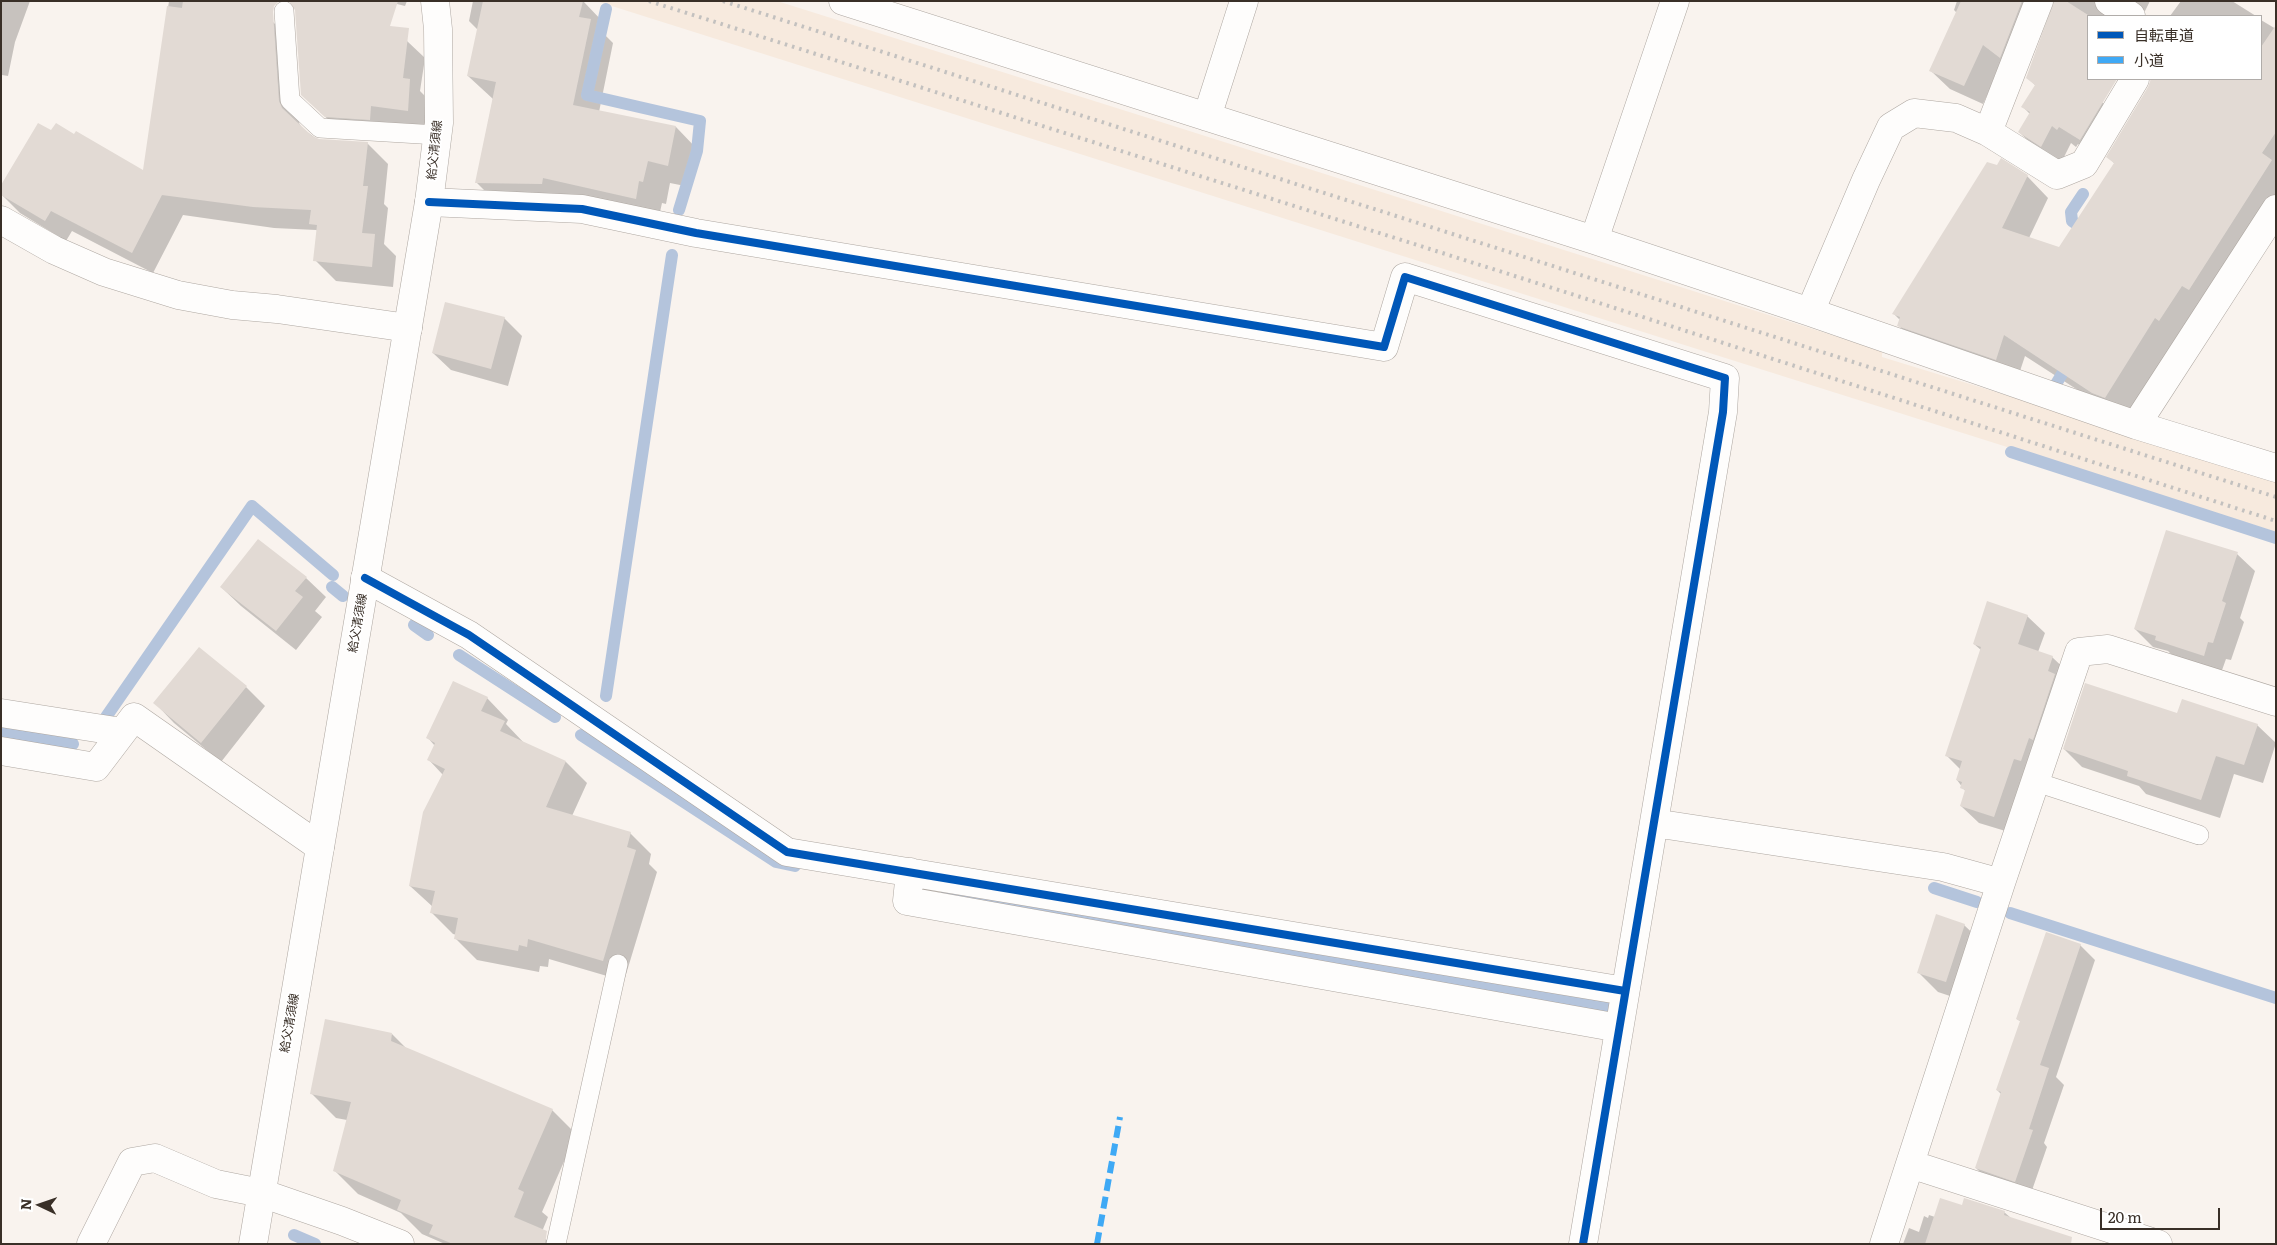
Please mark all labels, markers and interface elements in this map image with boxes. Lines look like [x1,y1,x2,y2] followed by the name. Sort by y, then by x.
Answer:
[2087,15,2262,80] legend
[2134,23,2194,46] text: 自転車道
[2134,48,2164,71] text: 小道
[425,119,445,181] street label: 給父清須線
[346,592,370,654] street label: 給父清須線
[278,992,302,1054] street label: 給父清須線
[15,1180,65,1230] north arrow
[15,1198,35,1211] text: N
[2102,1198,2222,1230] scale bar
[2108,1205,2142,1228] text: 20 m

